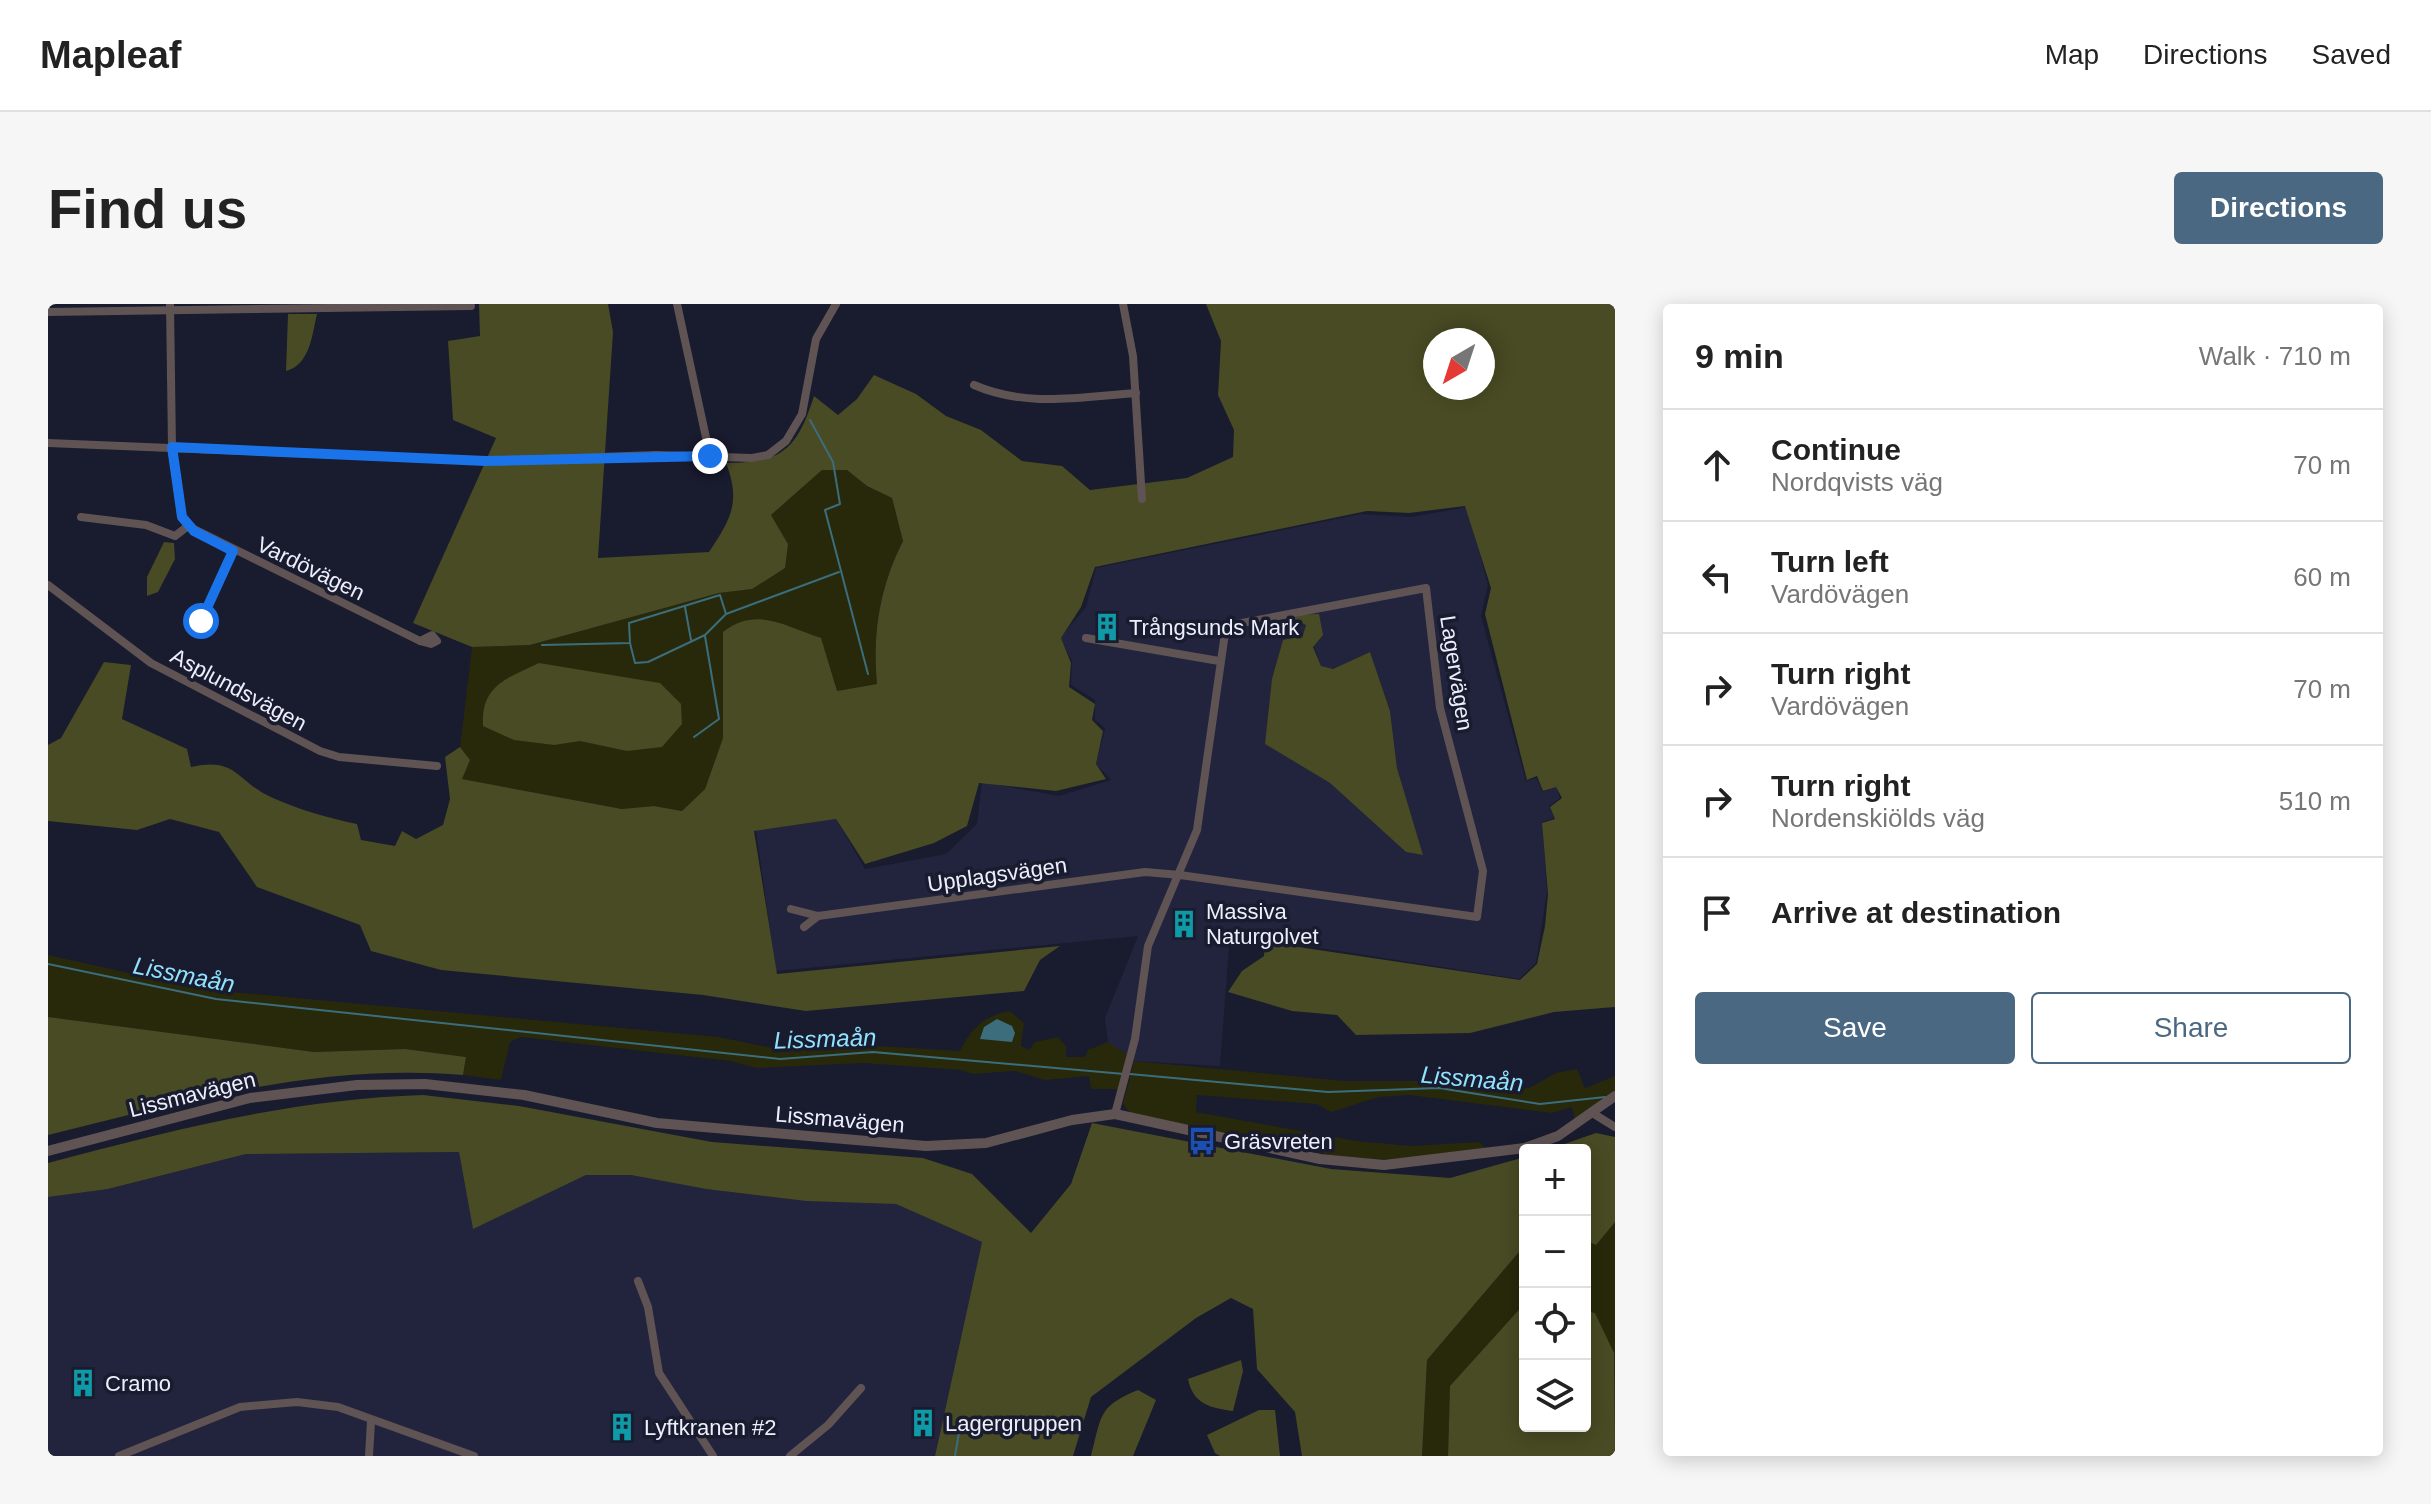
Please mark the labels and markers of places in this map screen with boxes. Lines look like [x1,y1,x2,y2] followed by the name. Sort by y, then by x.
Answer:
[1092,612,1122,642] building icon: Trångsunds Mark
[1129,615,1300,640] place label: Trångsunds Mark
[1206,899,1319,949] place label: Massiva Naturgolvet
[1169,909,1199,939] building icon: Massiva Naturgolvet
[1187,1126,1217,1156] bus stop icon: Gräsvreten
[1224,1129,1333,1154] place label: Gräsvreten
[68,1368,98,1398] building icon: Cramo
[105,1371,171,1396] place label: Cramo
[908,1408,938,1438] building icon: Lagergruppen
[945,1411,1082,1436] place label: Lagergruppen
[607,1412,637,1442] building icon: Lyftkranen #2
[644,1415,777,1440] place label: Lyftkranen #2

